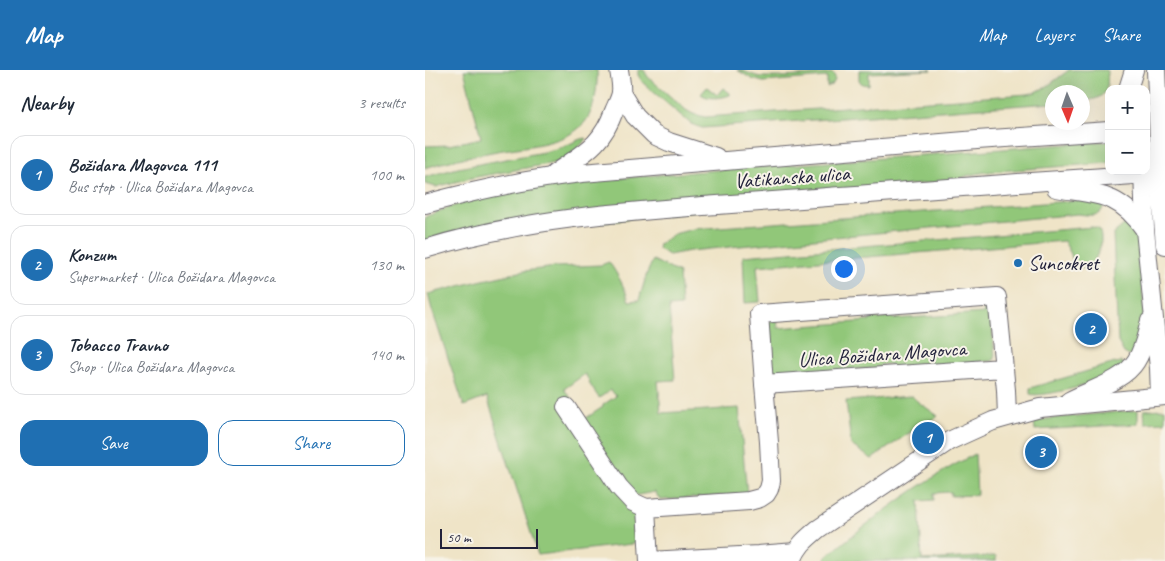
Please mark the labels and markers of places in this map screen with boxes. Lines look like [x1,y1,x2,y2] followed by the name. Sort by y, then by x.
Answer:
[1028,250,1101,276] place label: Suncokret
[1012,257,1024,269] marker: Suncokret
[1075,310,1107,348] pin: 2
[912,419,944,457] pin: 1
[1025,433,1057,471] pin: 3

